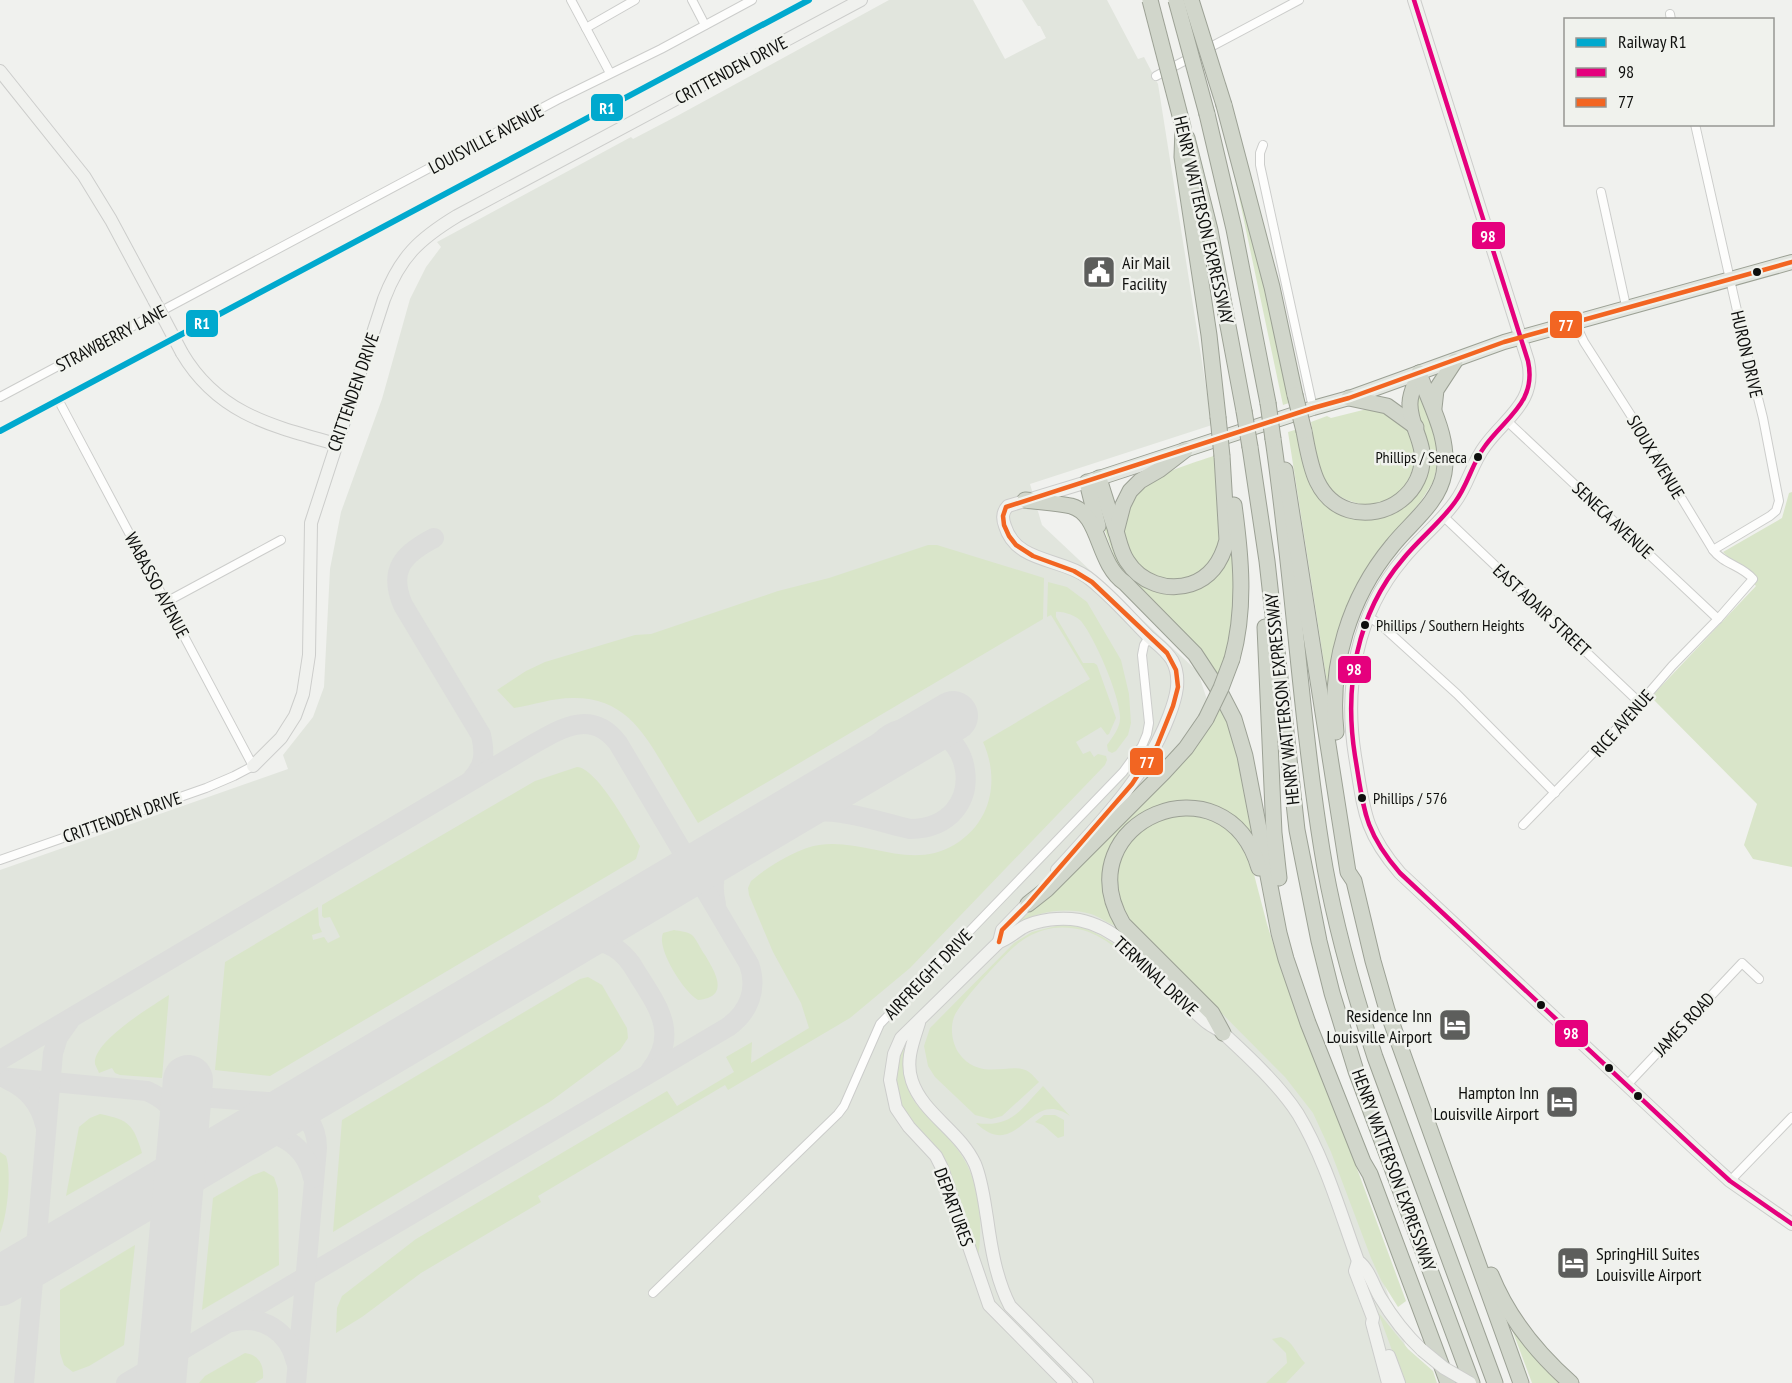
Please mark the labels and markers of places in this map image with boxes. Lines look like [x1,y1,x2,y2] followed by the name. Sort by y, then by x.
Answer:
[1122,251,1171,295] place label: Air Mail Facility
[1081,254,1117,290] public building icon: Air Mail Facility
[1751,266,1763,278] unlabelled marker
[1375,447,1467,467] place label: Phillips / Seneca
[1472,451,1484,463] marker: Phillips / Seneca
[1376,615,1525,635] place label: Phillips / Southern Heights
[1359,619,1371,631] marker: Phillips / Southern Heights
[1373,788,1447,808] place label: Phillips / 576
[1356,792,1368,804] marker: Phillips / 576
[1535,999,1547,1011] unlabelled marker
[1326,1004,1432,1048] place label: Residence Inn Louisville Airport
[1437,1007,1473,1043] hotel icon: Residence Inn Louisville Airport
[1603,1062,1615,1074] unlabelled marker
[1433,1081,1539,1125] place label: Hampton Inn Louisville Airport
[1544,1084,1580,1120] hotel icon: Hampton Inn Louisville Airport
[1632,1090,1644,1102] unlabelled marker
[1596,1242,1702,1286] place label: SpringHill Suites Louisville Airport
[1555,1245,1591,1281] hotel icon: SpringHill Suites Louisville Airport

